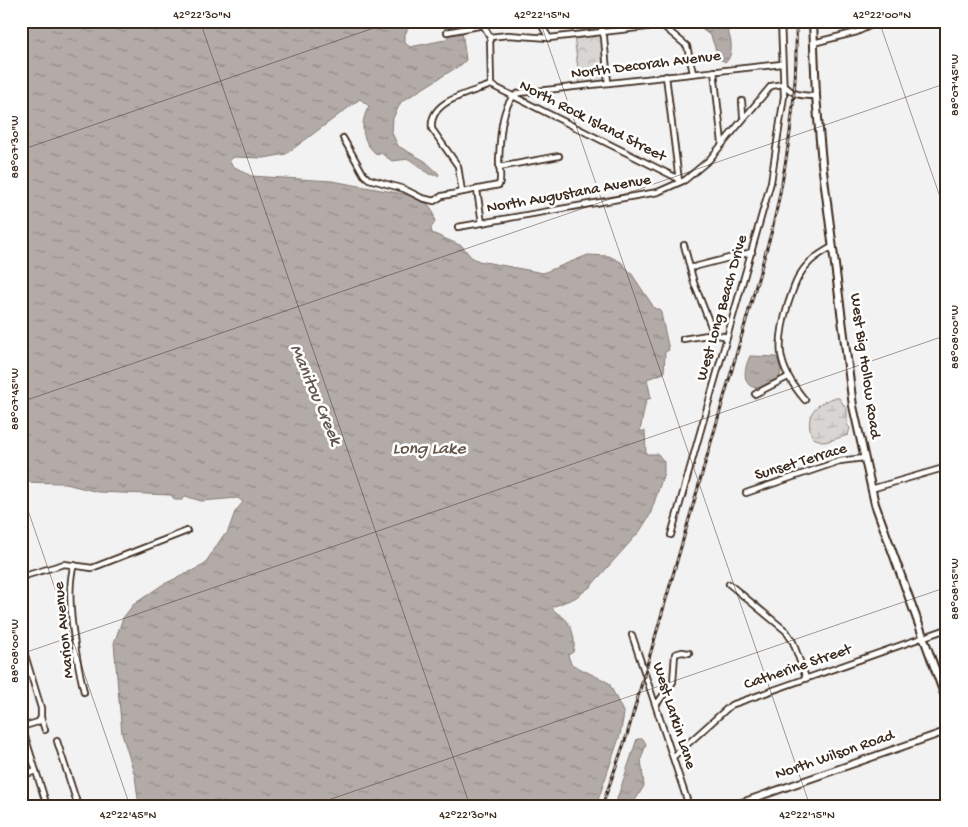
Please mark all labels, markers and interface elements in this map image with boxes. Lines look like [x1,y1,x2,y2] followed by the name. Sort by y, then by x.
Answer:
[173,9,231,23] text: 42°22'30"N
[514,9,570,23] text: 42°22'15"N
[853,9,911,23] text: 42°22'00"N
[570,47,723,85] street label: North Decorah Avenue
[949,54,963,116] text: 88°07'45"W
[516,77,670,168] street label: North Rock Island Street
[9,116,23,178] text: 88°07'30"W
[485,171,653,219] street label: North Augustana Avenue
[693,232,753,383] street label: West Long Beach Drive
[844,292,884,441] street label: West Big Hollow Road
[949,305,963,369] text: 88°08'00"W
[284,342,346,450] water label: Manitou Creek
[9,368,23,430] text: 88°07'45"W
[393,439,466,460] water label: Long Lake
[753,440,850,486] street label: Sunset Terrace
[949,558,963,620] text: 88°08'15"W
[50,580,80,679] street label: Marion Avenue
[9,619,23,683] text: 88°08'00"W
[742,640,856,695] street label: Catherine Street
[647,660,699,772] street label: West Larkin Lane
[773,726,898,785] street label: North Wilson Road
[100,809,156,823] text: 42°22'45"N
[439,809,497,823] text: 42°22'30"N
[779,809,835,823] text: 42°22'15"N

